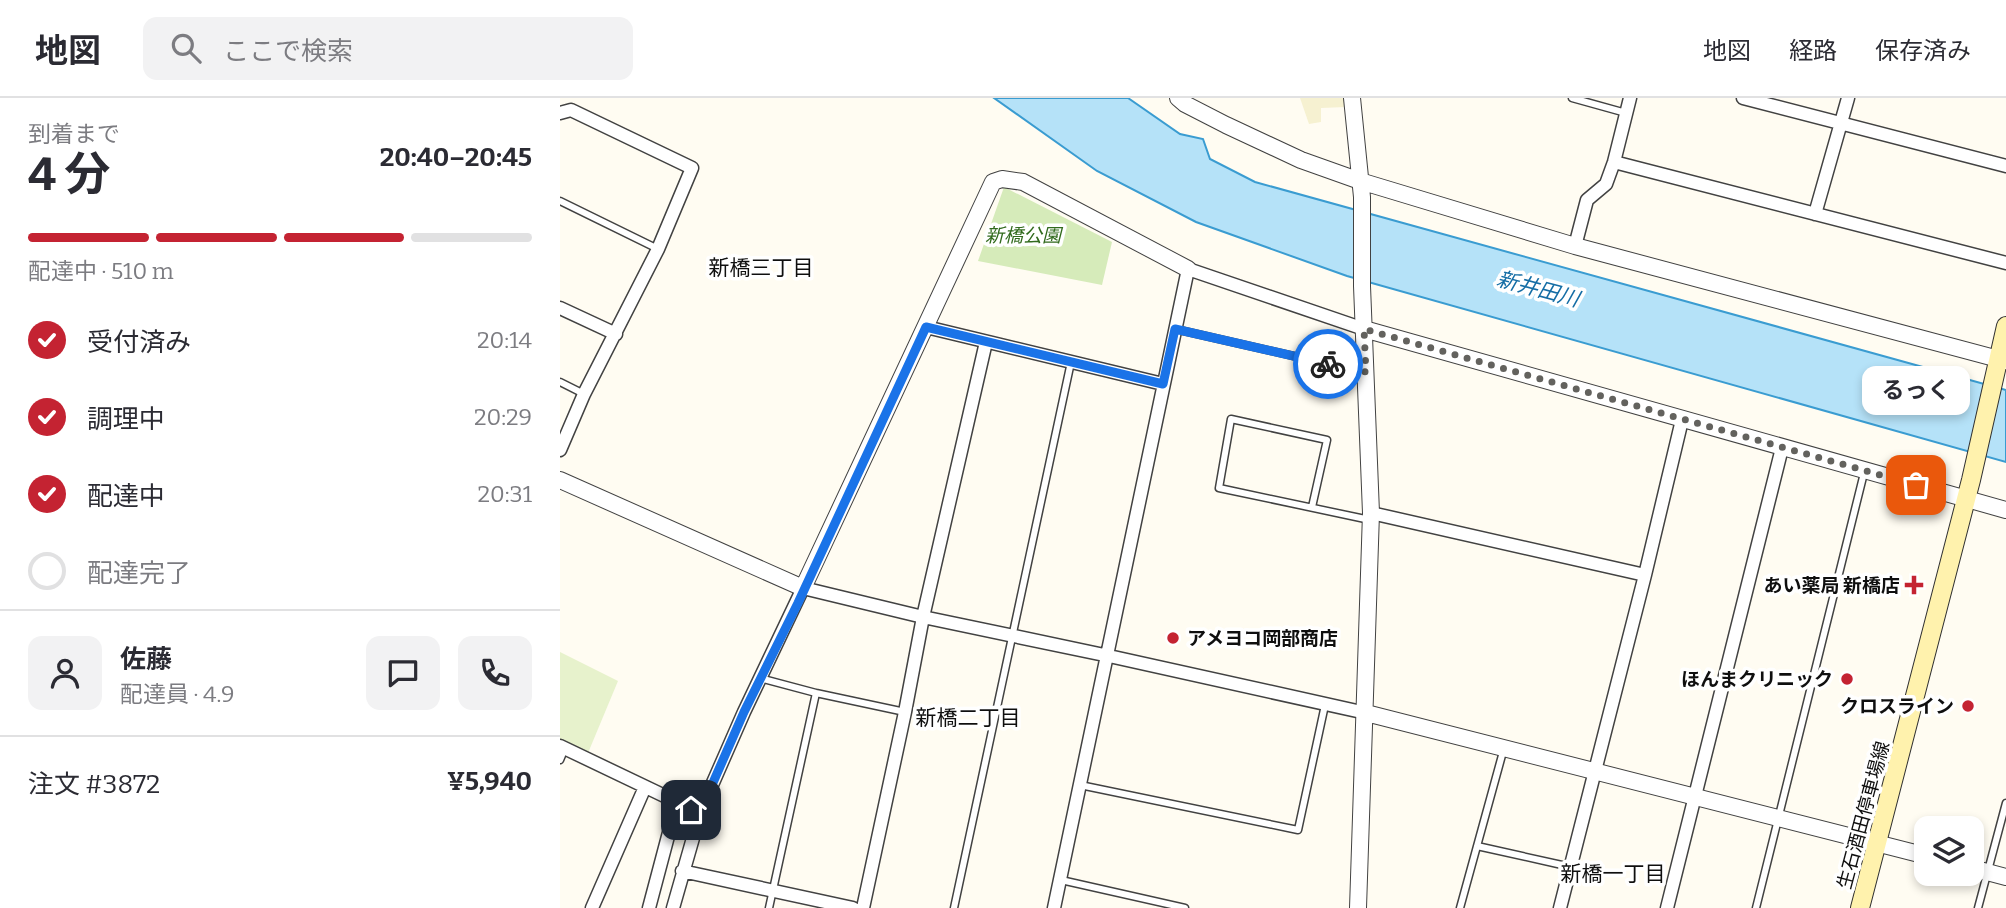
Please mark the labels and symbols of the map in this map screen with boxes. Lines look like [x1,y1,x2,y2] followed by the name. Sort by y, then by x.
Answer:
[985,224,1064,247] park label: 新橋公園
[709,255,814,281] district label: 新橋三丁目
[1494,266,1584,313] water label: 新井田川
[1293,329,1363,399] courier
[1862,366,1970,415] callout: るっく
[1886,455,1946,515] pin
[1764,574,1900,597] place label: あい薬局 新橋店
[1906,577,1922,593] marker: あい薬局 新橋店
[1187,627,1338,650] place label: アメヨコ岡部商店
[1165,630,1181,646] marker: アメヨコ岡部商店
[1681,668,1833,691] place label: ほんまクリニック
[1839,671,1855,687] marker: ほんまクリニック
[1840,695,1954,718] place label: クロスライン
[1960,698,1976,714] marker: クロスライン
[916,705,1021,731] district label: 新橋二丁目
[1833,739,1894,892] street label: 生石酒田停車場線
[661,780,721,840] pin
[1561,861,1666,887] district label: 新橋一丁目

